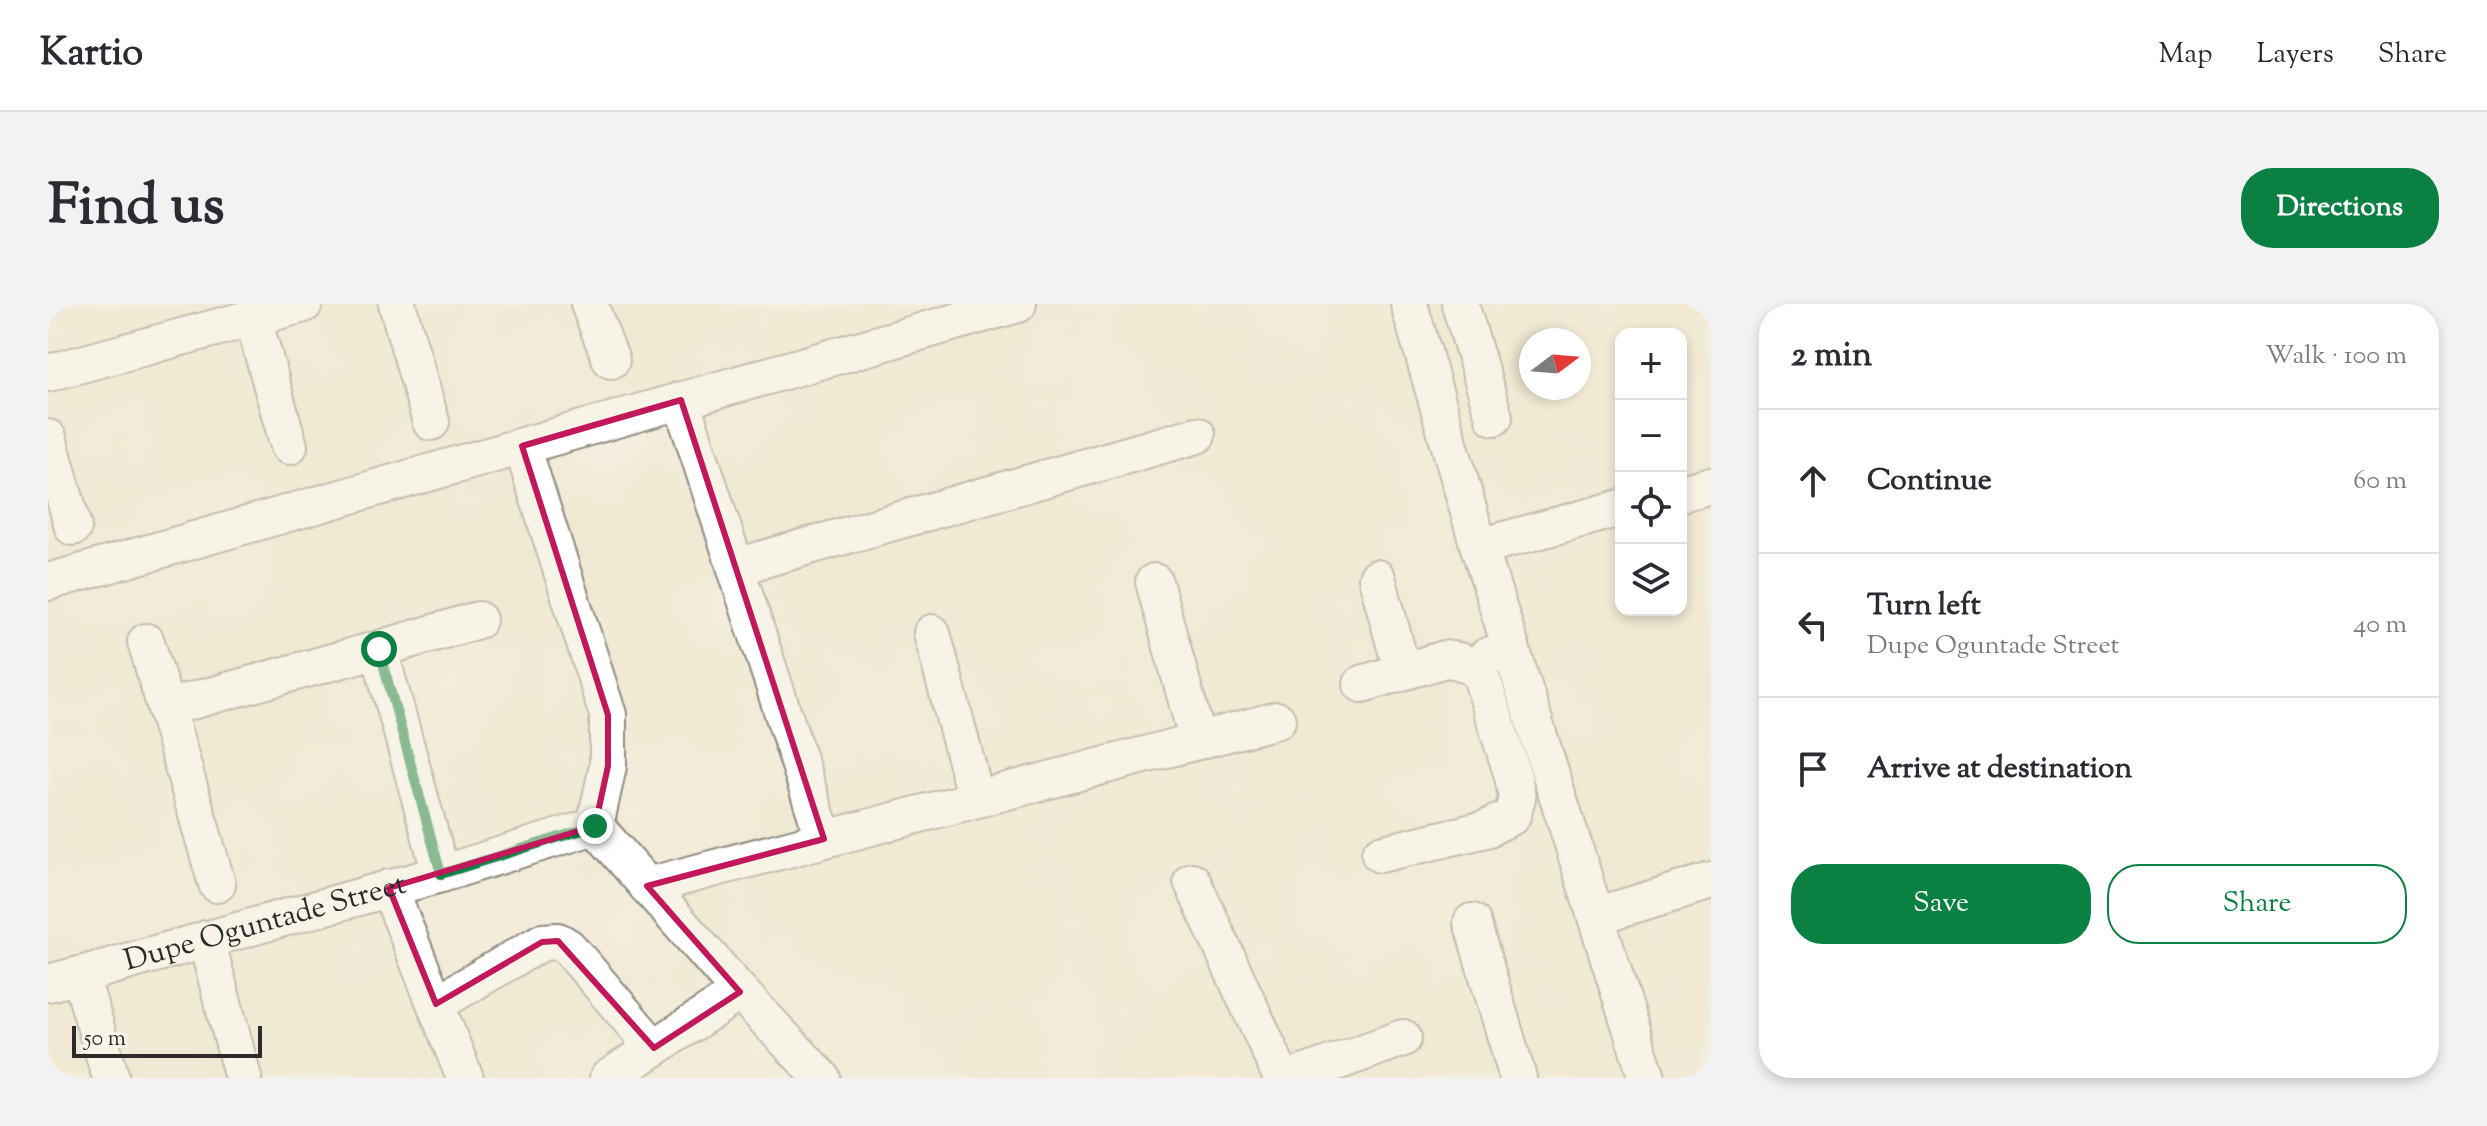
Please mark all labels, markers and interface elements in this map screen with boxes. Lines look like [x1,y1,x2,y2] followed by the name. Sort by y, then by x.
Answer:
[40,28,143,82] text: Kartio
[2159,35,2212,75] text: Map
[2256,35,2334,75] text: Layers
[2378,35,2447,75] text: Share
[48,168,224,249] text: Find us
[2241,168,2439,248] button: Directions
[1519,328,1591,400] north arrow
[1615,328,1687,616] map controls
[1615,328,1687,400] button: +
[1791,332,1872,381] text: 2 min
[2265,338,2407,375] text: Walk · 100 m
[1615,400,1687,472] button: −
[1791,459,1835,503] icon: ahead
[1867,460,1992,503] text: Continue
[2353,463,2407,500] text: 60 m
[1615,472,1687,544] button: locate
[1615,544,1687,616] button: layers
[1867,585,1981,628] text: Turn left
[1791,603,1835,647] icon: left
[2353,607,2407,644] text: 40 m
[1867,628,2119,665] text: Dupe Oguntade Street
[361,631,397,667] route start
[1791,747,1835,791] icon: arrive
[1867,748,2132,791] text: Arrive at destination
[577,808,613,844] route end
[119,863,411,983] street label: Dupe Oguntade Street
[1791,864,2091,944] button: Save
[2107,864,2407,944] button: Share
[72,1022,262,1058] scale bar
[84,1024,126,1056] text: 50 m

